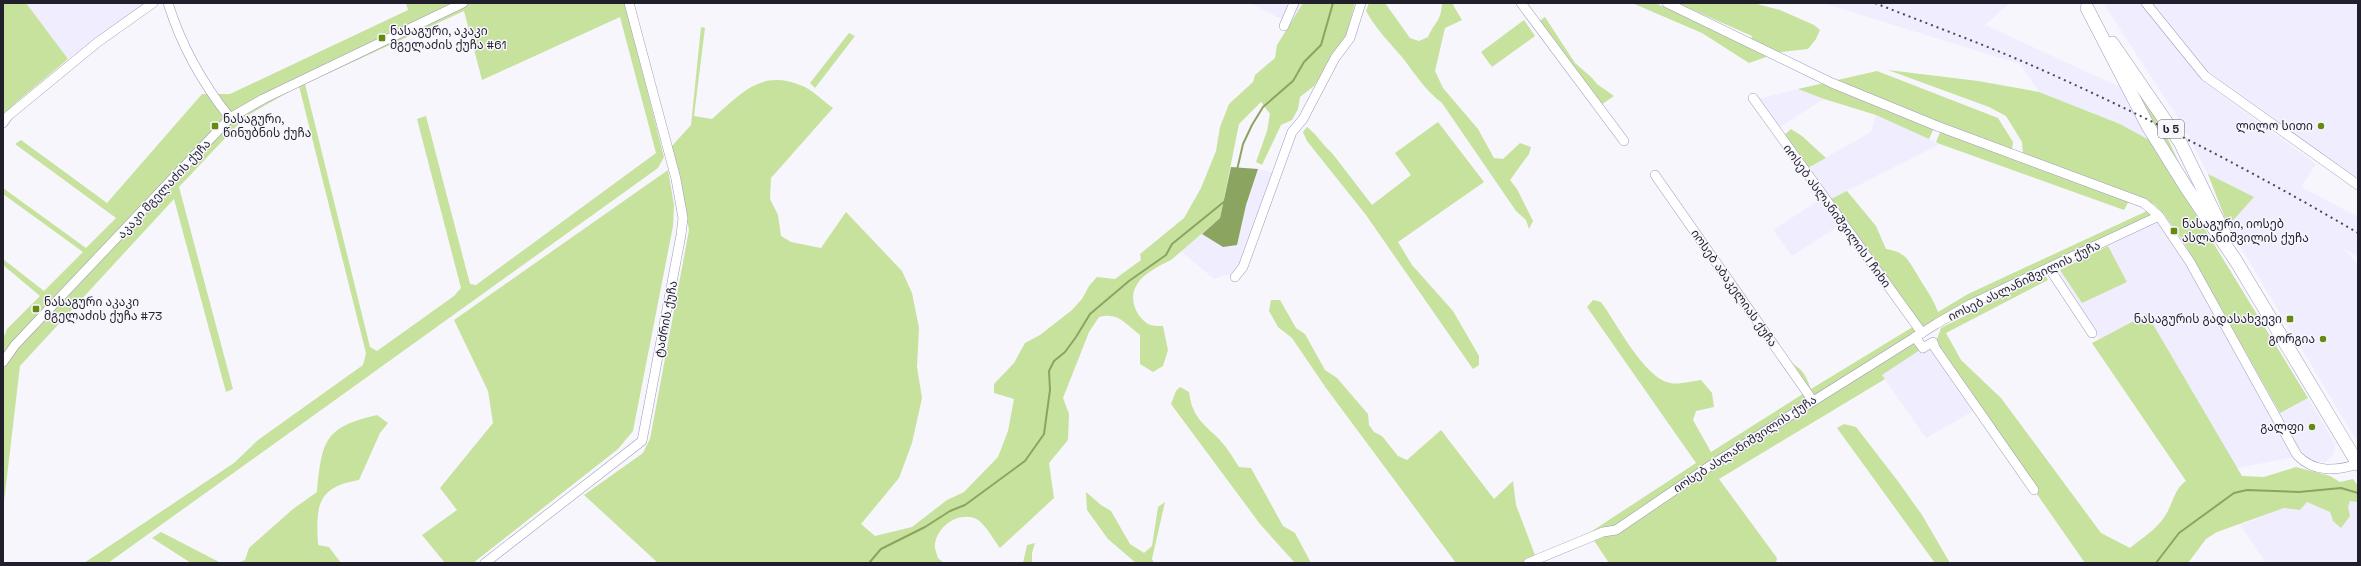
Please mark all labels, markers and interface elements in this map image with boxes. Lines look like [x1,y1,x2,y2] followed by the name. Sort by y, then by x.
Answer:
[390,23,507,53] place label: ნასაგური, აკაკი მგელაძის ქუჩა #61
[377,33,387,43] marker: ნასაგური, აკაკი მგელაძის ქუჩა #61
[223,111,311,141] place label: ნასაგური, წინუბნის ქუჩა
[2236,118,2313,134] place label: ლილო სითი
[2158,120,2184,138] road number: ს 5
[210,121,220,131] marker: ნასაგური, წინუბნის ქუჩა
[2316,121,2326,131] marker: ლილო სითი
[114,136,214,242] street label: აკაკი მგელაძის ქუჩა
[1779,141,1895,291] street label: იოსებ ასლანიშვილის I ჩიხი
[2182,216,2309,246] place label: ნასაგური, იოსებ ასლანიშვილის ქუჩა
[1687,226,1781,350] street label: იოსებ აბაკელიას ქუჩა
[2169,226,2179,236] marker: ნასაგური, იოსებ ასლანიშვილის ქუჩა
[1945,237,2103,325] street label: იოსებ ასლანიშვილის ქუჩა
[651,279,681,359] street label: ტაძრის ქუჩა
[44,294,162,324] place label: ნასაგური აკაკი მგელაძის ქუჩა #73
[31,304,41,314] marker: ნასაგური აკაკი მგელაძის ქუჩა #73
[2134,311,2282,327] place label: ნასაგურის გადასახვევი
[2285,314,2295,324] marker: ნასაგურის გადასახვევი
[2269,331,2315,347] place label: გორგია
[2318,334,2328,344] marker: გორგია
[1670,392,1820,496] street label: იოსებ ასლანიშვილის ქუჩა
[2260,419,2304,435] place label: გალფი
[2307,422,2317,432] marker: გალფი

